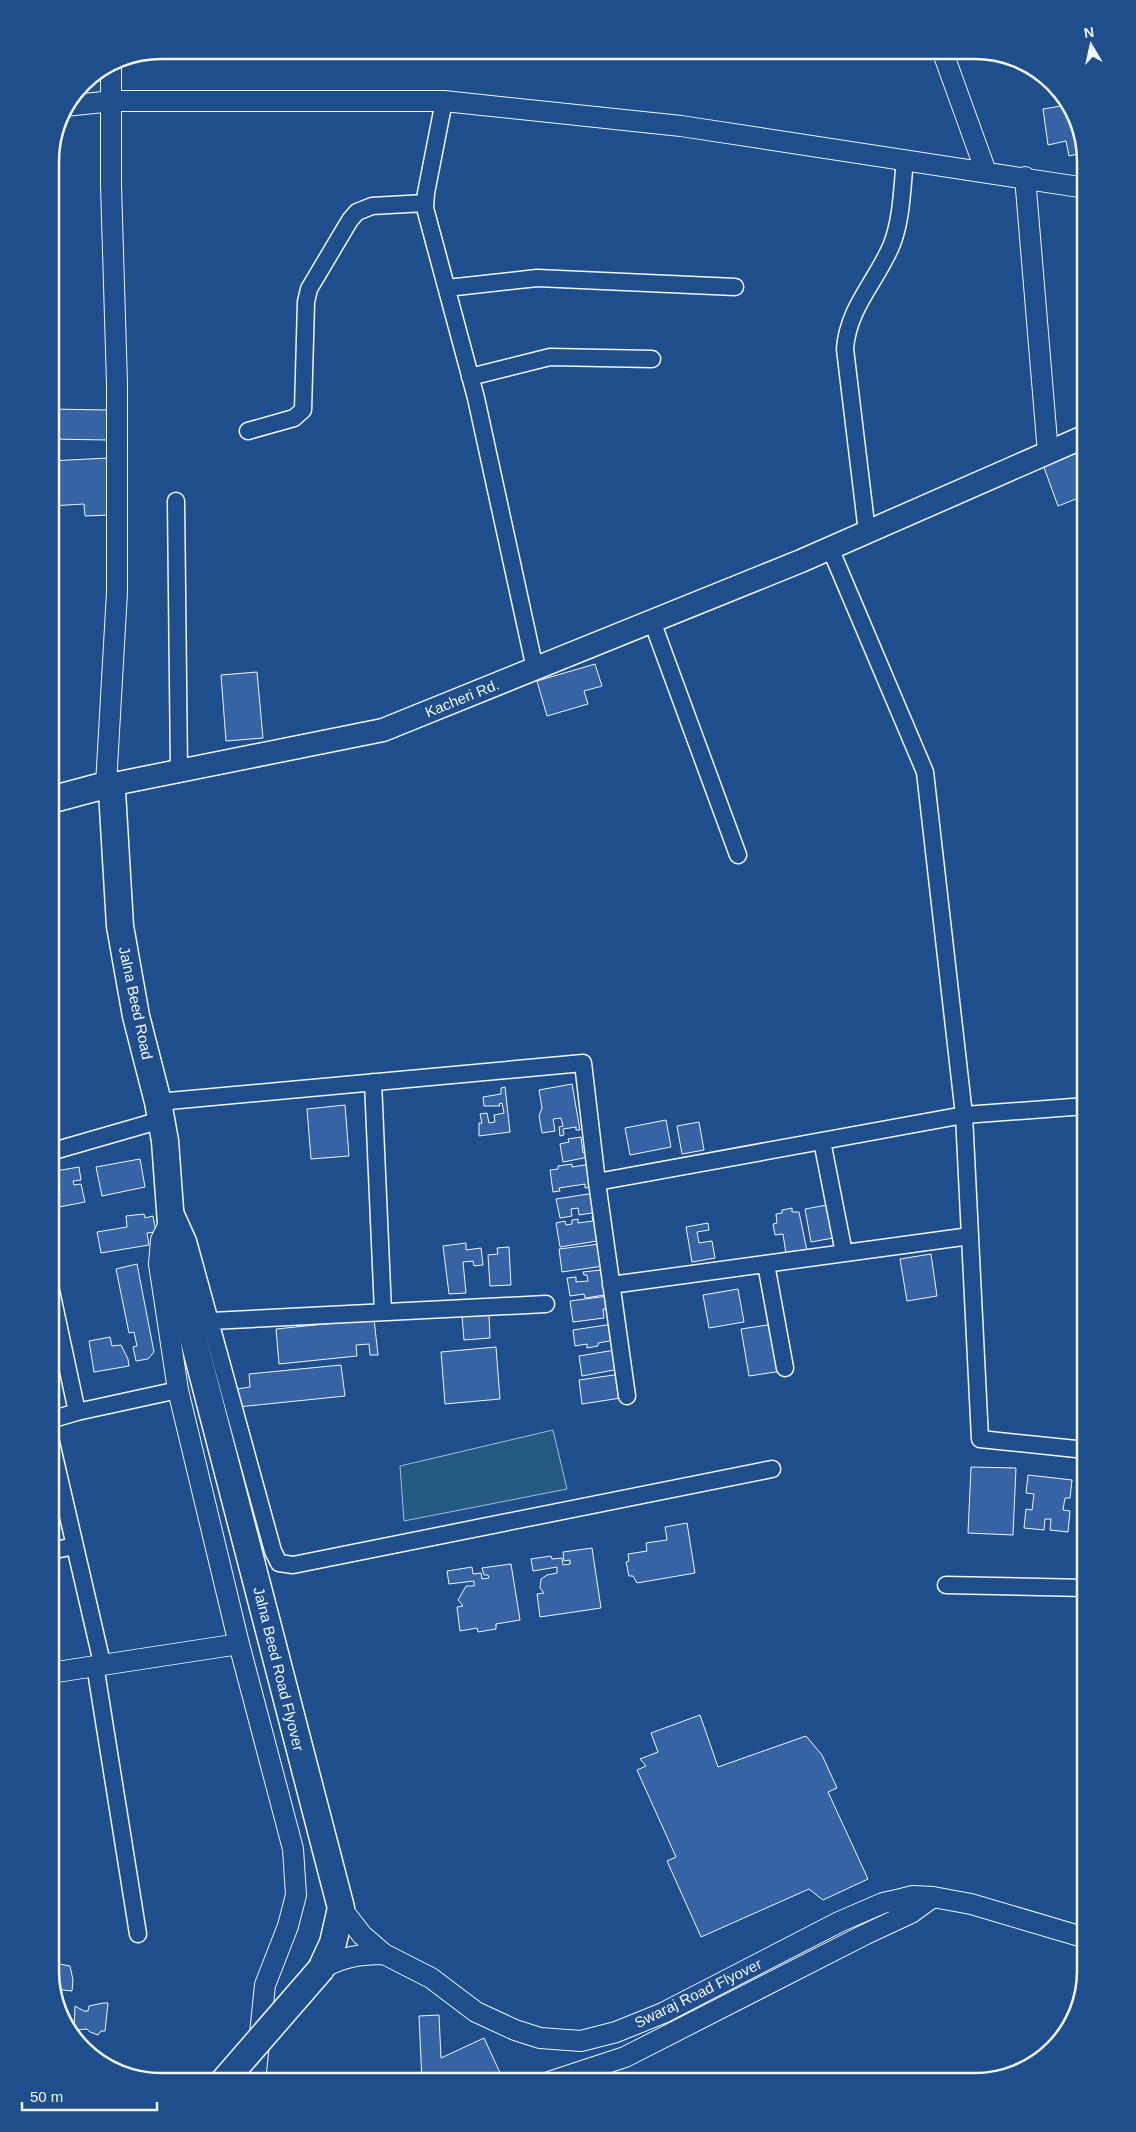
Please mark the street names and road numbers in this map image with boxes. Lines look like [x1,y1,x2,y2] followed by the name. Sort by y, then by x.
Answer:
[422,675,502,721] street label: Kacheri Rd.
[116,945,156,1061] street label: Jalna Beed Road
[250,1585,308,1753] street label: Jalna Beed Road Flyover
[632,1955,764,2031] street label: Swaraj Road Flyover

